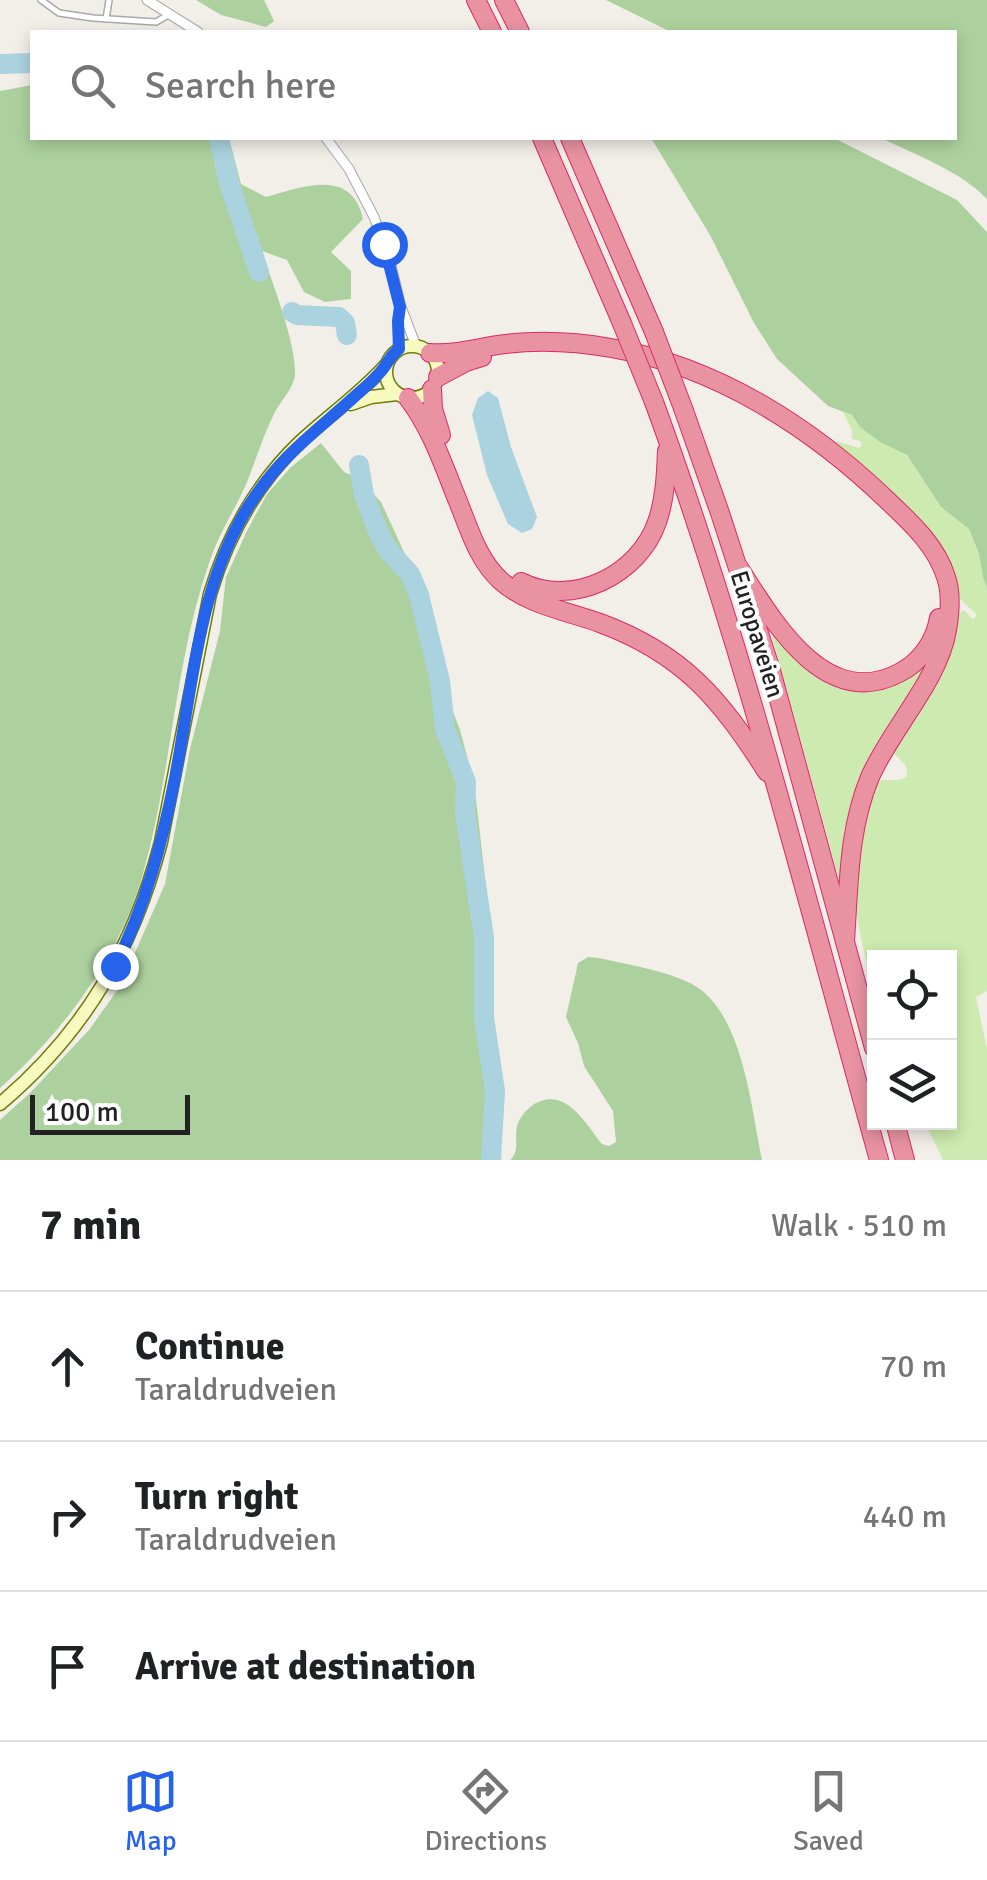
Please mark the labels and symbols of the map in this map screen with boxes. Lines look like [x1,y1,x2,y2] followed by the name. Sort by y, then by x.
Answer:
[362,222,408,268] route start
[724,567,792,701] street label: Europaveien
[93,944,139,990] route end
[30,1090,190,1134] scale bar

